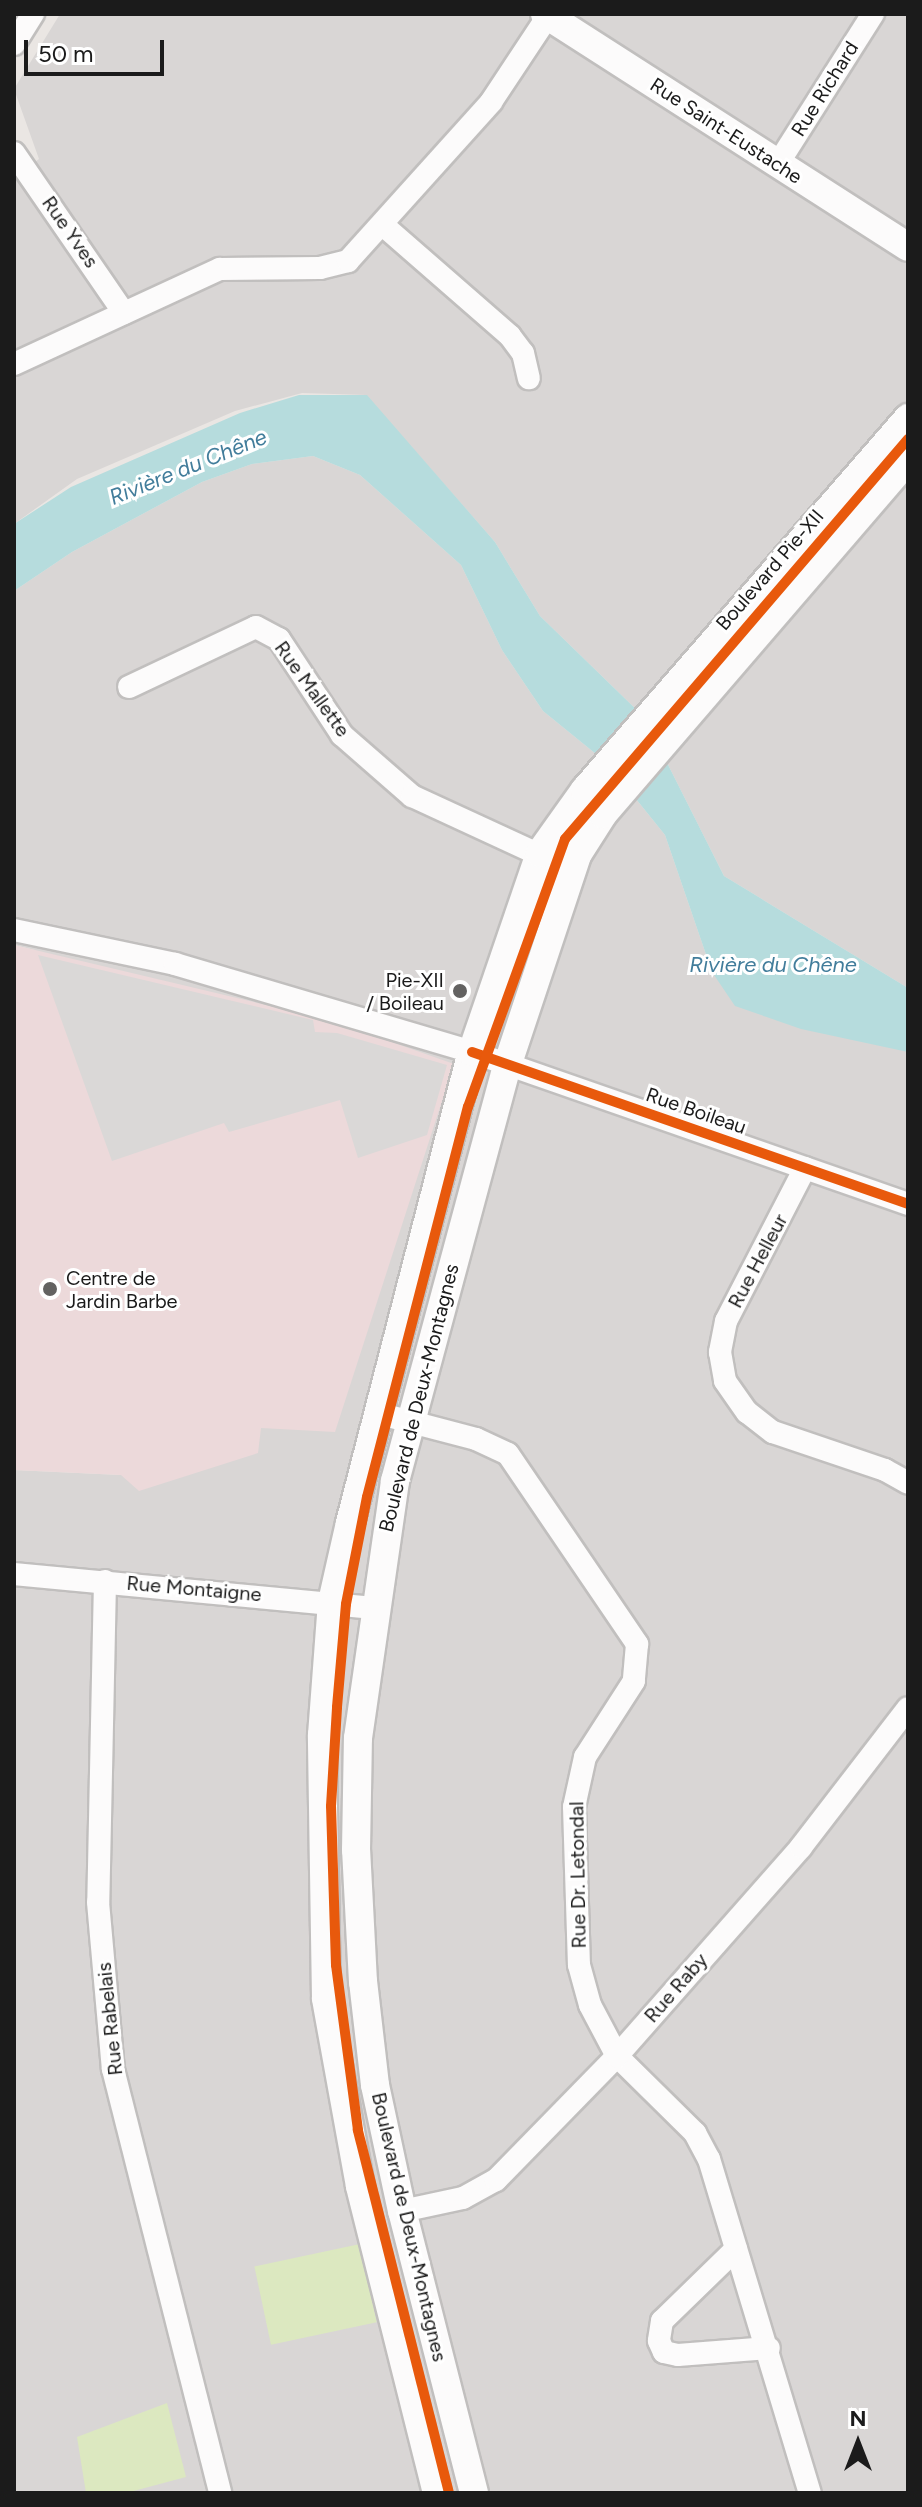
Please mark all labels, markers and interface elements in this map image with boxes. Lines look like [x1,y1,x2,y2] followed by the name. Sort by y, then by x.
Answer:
[28,24,168,74] scale bar
[786,37,864,141] street label: Rue Richard
[38,39,94,68] text: 50 m
[645,73,807,189] street label: Rue Saint-Eustache
[37,192,103,272] street label: Rue Yves
[105,423,271,511] water label: Rivière du Chêne
[711,505,829,635] street label: Boulevard Pie-XII
[269,636,355,742] street label: Rue Mallette
[689,952,857,978] water label: Rivière du Chêne
[366,968,444,1015] place label: Pie-XII / Boileau
[451,982,469,1000] marker: Pie-XII / Boileau
[643,1083,749,1139] street label: Rue Boileau
[723,1210,793,1312] street label: Rue Helleur
[374,1261,464,1535] street label: Boulevard de Deux-Montagnes
[66,1266,178,1313] place label: Centre de Jardin Barbe
[41,1280,59,1298] marker: Centre de Jardin Barbe
[126,1571,262,1607] street label: Rue Montaigne
[565,1801,591,1949] street label: Rue Dr. Letondal
[639,1948,713,2028] street label: Rue Raby
[92,1961,128,2077] street label: Rue Rabelais
[366,2090,452,2364] street label: Boulevard de Deux-Montagnes
[818,2403,898,2483] north arrow
[849,2405,867,2432] text: N

